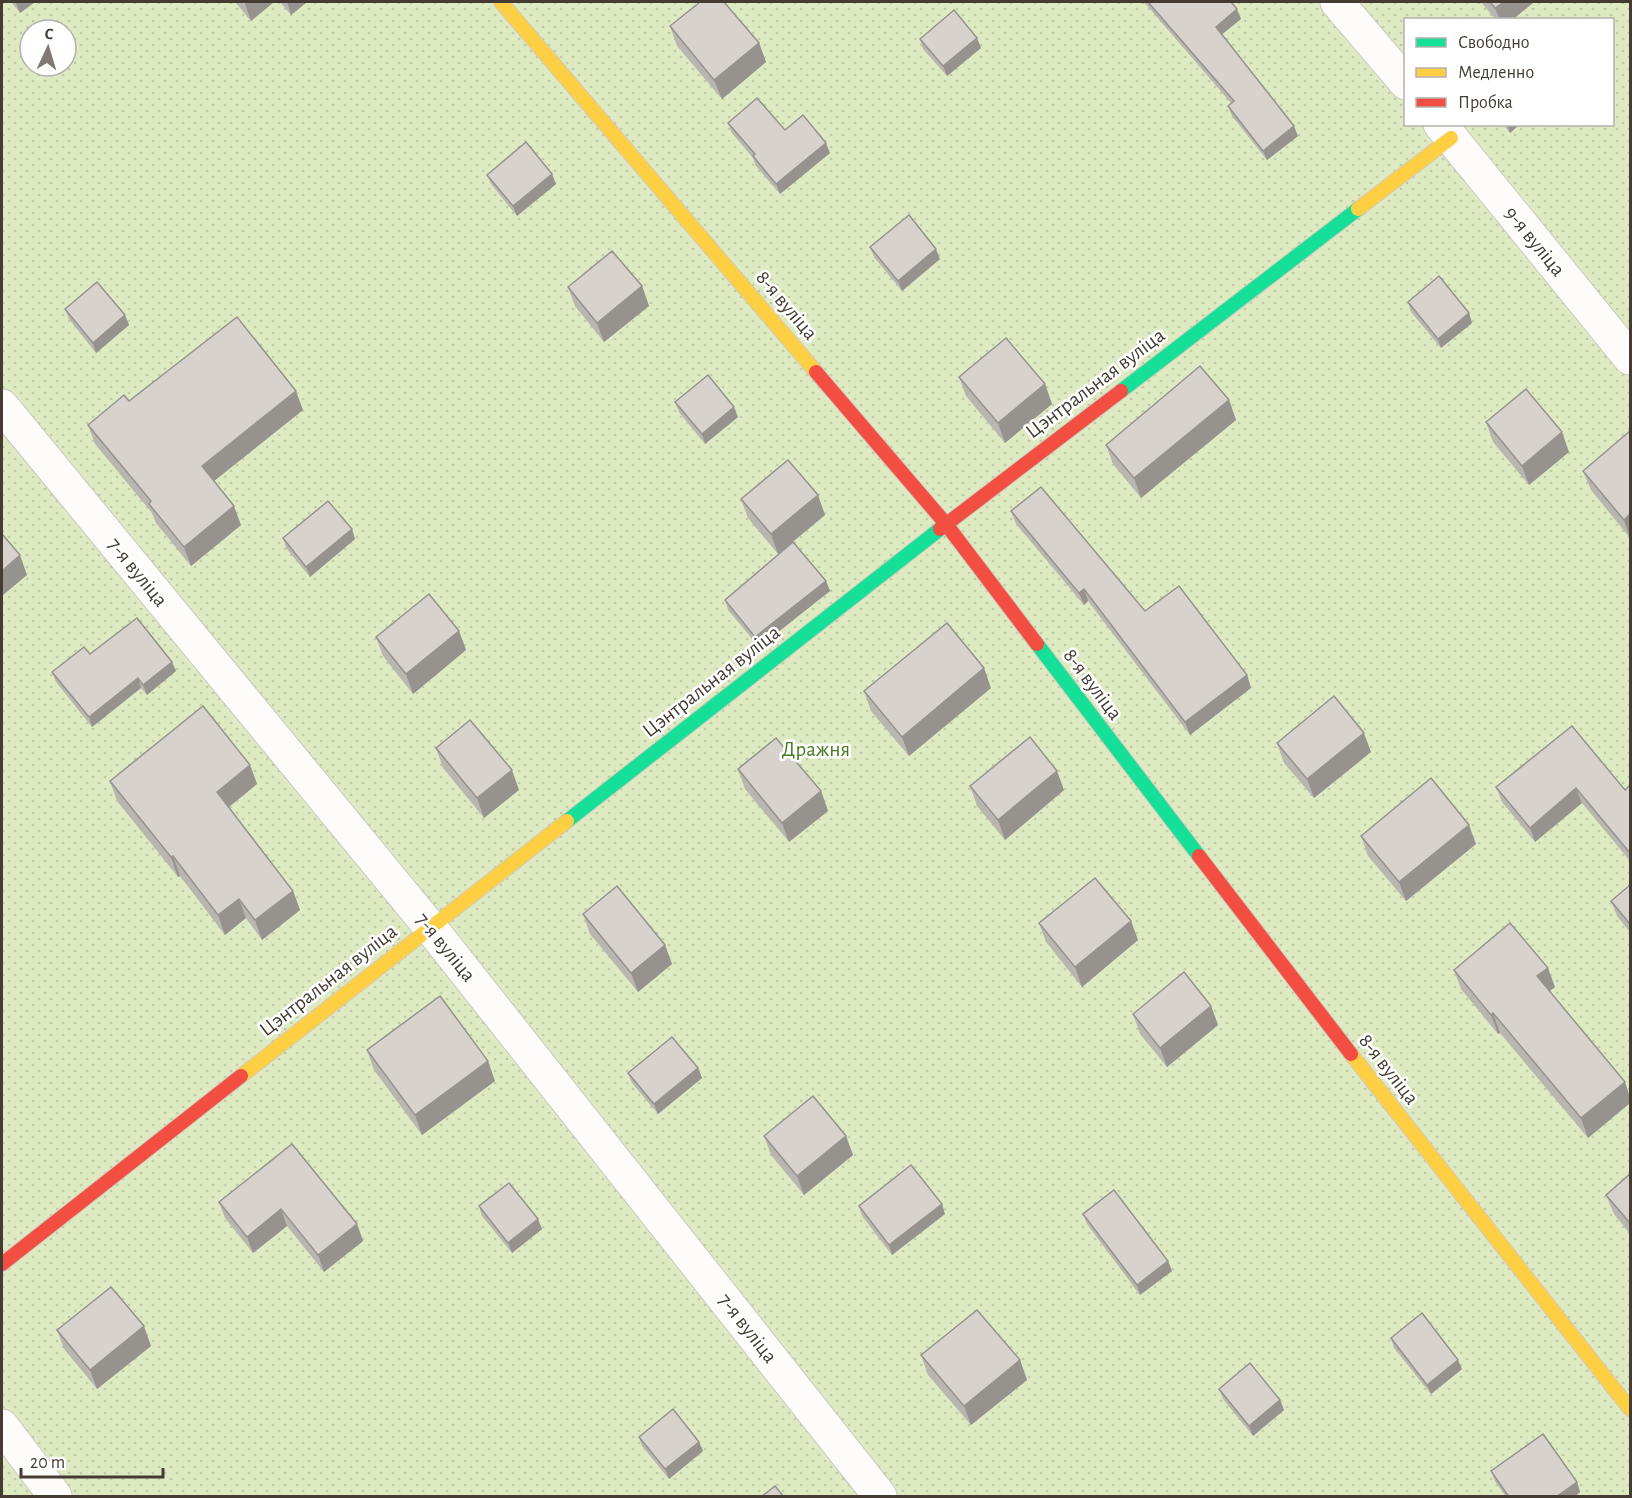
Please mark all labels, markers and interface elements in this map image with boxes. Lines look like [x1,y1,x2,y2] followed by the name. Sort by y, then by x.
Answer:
[18,18,78,78] north arrow
[1404,18,1614,126] legend
[44,26,54,42] text: С
[1458,33,1530,52] text: Свободно
[1458,64,1534,82] text: Медленно
[1458,93,1513,112] text: Пробка
[1500,202,1569,280] street label: 9-я вуліца
[752,267,822,344] street label: 8-я вуліца
[1022,324,1169,442] street label: Цэнтральная вуліца
[104,534,172,611] street label: 7-я вуліца
[639,621,784,741] street label: Цэнтральная вуліца
[1059,645,1126,724] street label: 8-я вуліца
[782,739,850,760] park label: Дражня
[412,909,480,986] street label: 7-я вуліца
[256,920,401,1040] street label: Цэнтральная вуліца
[1355,1030,1423,1109] street label: 8-я вуліца
[714,1290,781,1367] street label: 7-я вуліца
[21,1441,164,1479] scale bar
[30,1454,65,1472] text: 20 m

